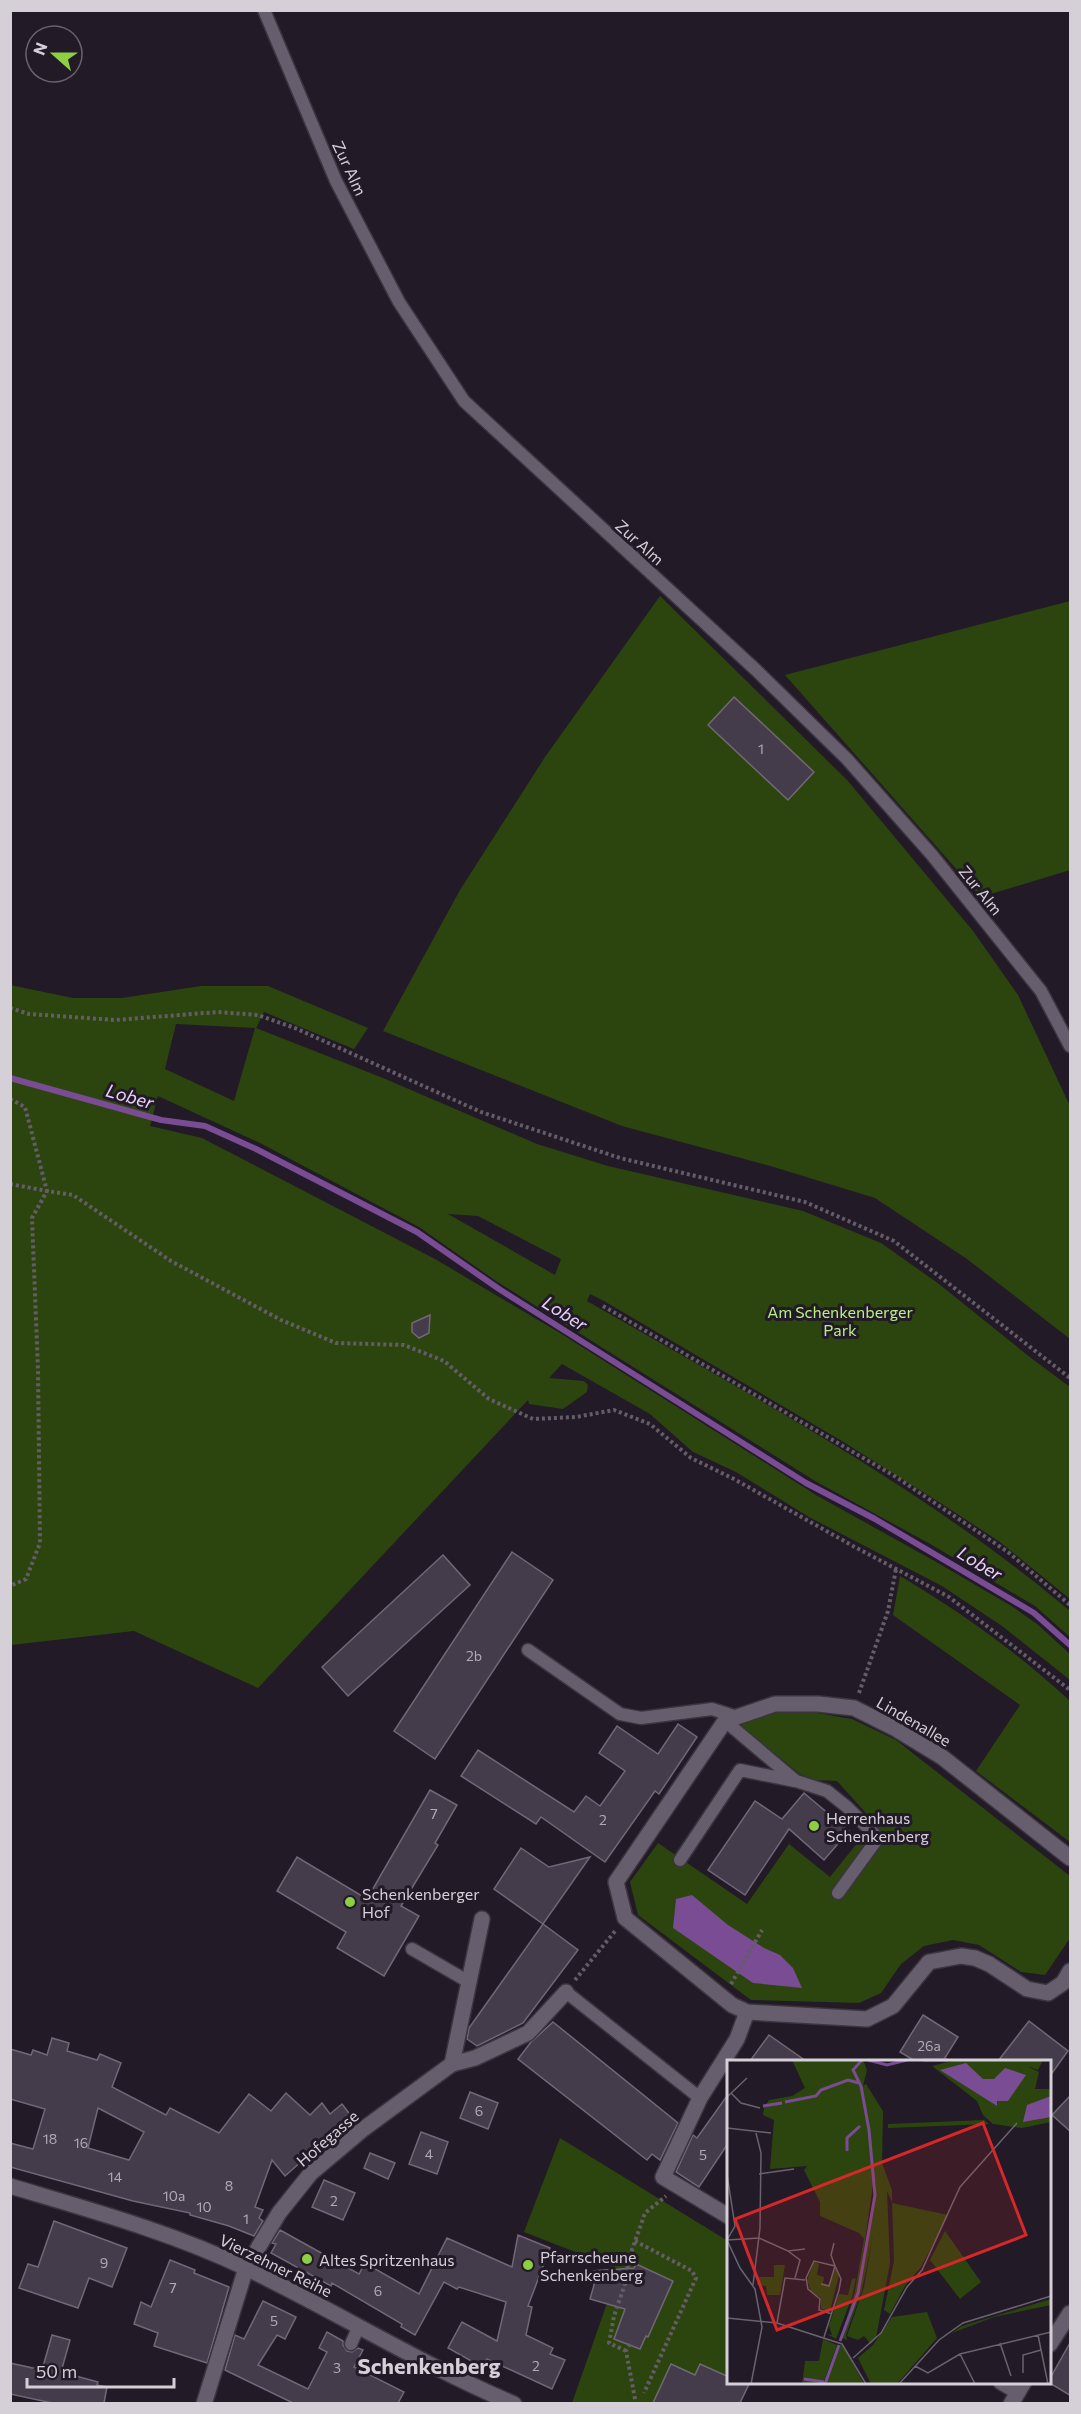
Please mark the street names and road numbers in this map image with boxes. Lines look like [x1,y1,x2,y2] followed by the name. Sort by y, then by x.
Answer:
[329,138,371,198] street label: Zur Alm
[612,515,668,569] street label: Zur Alm
[955,861,1007,919] street label: Zur Alm
[873,1692,955,1750] street label: Lindenallee
[292,2106,362,2170] street label: Hofegasse
[217,2230,335,2300] street label: Vierzehner Reihe

